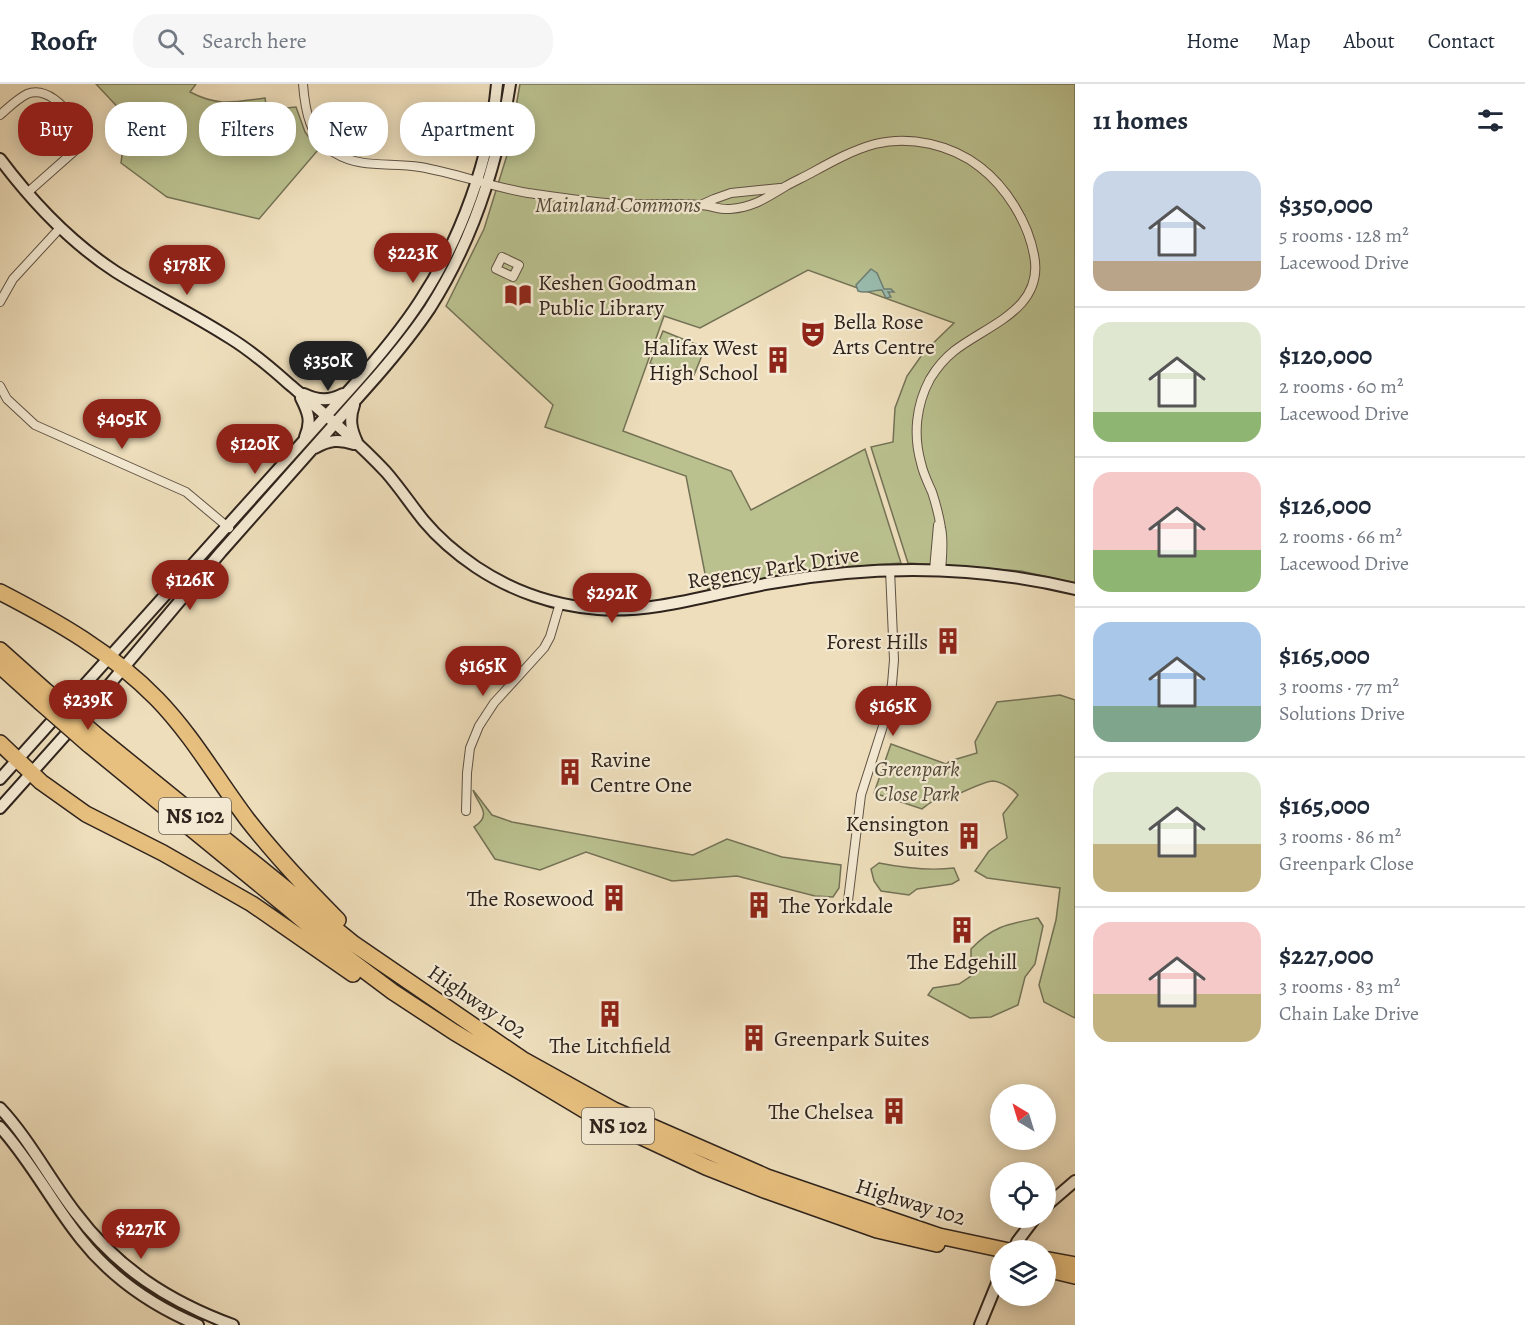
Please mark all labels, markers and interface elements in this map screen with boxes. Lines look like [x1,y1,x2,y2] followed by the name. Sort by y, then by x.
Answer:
[133,14,553,68] search box
[30,22,97,60] text: Roofr
[154,25,187,58] icon: search
[202,26,307,56] text: Search here
[1186,27,1239,55] text: Home
[1272,27,1310,55] text: Map
[1343,27,1395,55] text: About
[1428,27,1495,55] text: Contact
[18,102,93,156] chip: Buy
[105,102,187,156] chip: Rent
[199,102,296,156] chip: Filters
[308,102,388,156] chip: New
[400,102,535,156] chip: Apartment
[1093,103,1188,138] text: 11 homes
[1474,104,1507,137] icon: filters
[1279,187,1373,222] text: $350,000
[535,190,702,220] park label: Mainland Commons
[1141,195,1213,267] icon: home
[1279,222,1409,249] text: 5 rooms · 128 m²
[371,233,455,284] pin: $223K
[388,239,438,266] text: $223K
[145,245,229,296] pin: $178K
[1279,249,1409,276] text: Lacewood Drive
[163,251,211,278] text: $178K
[538,268,696,323] place label: Keshen Goodman Public Library
[503,280,533,310] library icon: Keshen Goodman Public Library
[832,307,935,362] place label: Bella Rose Arts Centre
[798,319,828,349] theatre icon: Bella Rose Arts Centre
[643,333,758,388] place label: Halifax West High School
[1279,338,1372,373] text: $120,000
[286,341,370,392] pin: $350K
[763,345,793,375] building icon: Halifax West High School
[1141,346,1213,418] icon: home
[303,347,353,374] text: $350K
[1279,373,1403,400] text: 2 rooms · 60 m²
[80,399,164,450] pin: $405K
[1279,400,1409,427] text: Lacewood Drive
[97,405,147,432] text: $405K
[213,424,297,475] pin: $120K
[230,430,280,457] text: $120K
[1279,488,1371,523] text: $126,000
[1141,496,1213,568] icon: home
[1279,523,1402,550] text: 2 rooms · 66 m²
[685,540,861,596] street label: Regency Park Drive
[1279,550,1409,577] text: Lacewood Drive
[148,560,232,611] pin: $126K
[166,566,214,593] text: $126K
[570,573,654,624] pin: $292K
[586,579,638,606] text: $292K
[933,626,963,656] building icon: Forest Hills
[826,627,928,657] place label: Forest Hills
[1279,638,1370,673] text: $165,000
[441,646,525,697] pin: $165K
[1141,646,1213,718] icon: home
[459,652,507,679] text: $165K
[1279,673,1399,700] text: 3 rooms · 77 m²
[46,680,130,731] pin: $239K
[63,686,113,713] text: $239K
[851,686,935,737] pin: $165K
[869,692,917,719] text: $165K
[1279,700,1405,727] text: Solutions Drive
[590,745,692,800] place label: Ravine Centre One
[874,754,960,809] park label: Greenpark Close Park
[555,757,585,787] building icon: Ravine Centre One
[1279,788,1370,823] text: $165,000
[1141,796,1213,868] icon: home
[159,798,231,834] road number: NS 102
[846,809,949,864] place label: Kensington Suites
[954,821,984,851] building icon: Kensington Suites
[1279,823,1401,850] text: 3 rooms · 86 m²
[1279,850,1414,877] text: Greenpark Close
[599,883,629,913] building icon: The Rosewood
[467,884,594,914] place label: The Rosewood
[744,890,774,920] building icon: The Yorkdale
[779,891,893,921] place label: The Yorkdale
[947,915,977,945] building icon: The Edgehill
[1279,938,1374,973] text: $227,000
[1141,946,1213,1018] icon: home
[907,947,1017,977] place label: The Edgehill
[422,958,533,1046] street label: Highway 102
[1279,973,1400,1000] text: 3 rooms · 83 m²
[595,999,625,1029] building icon: The Litchfield
[1279,1000,1419,1027] text: Chain Lake Drive
[739,1023,769,1053] building icon: Greenpark Suites
[774,1024,930,1054] place label: Greenpark Suites
[549,1031,671,1061] place label: The Litchfield
[990,1084,1056,1150] north arrow
[990,1084,1056,1306] map controls
[879,1096,909,1126] building icon: The Chelsea
[768,1097,875,1127] place label: The Chelsea
[582,1108,654,1144] road number: NS 102
[990,1162,1056,1228] button: locate
[852,1171,970,1233] street label: Highway 102
[99,1209,183,1260] pin: $227K
[116,1215,166,1242] text: $227K
[990,1240,1056,1306] button: layers

